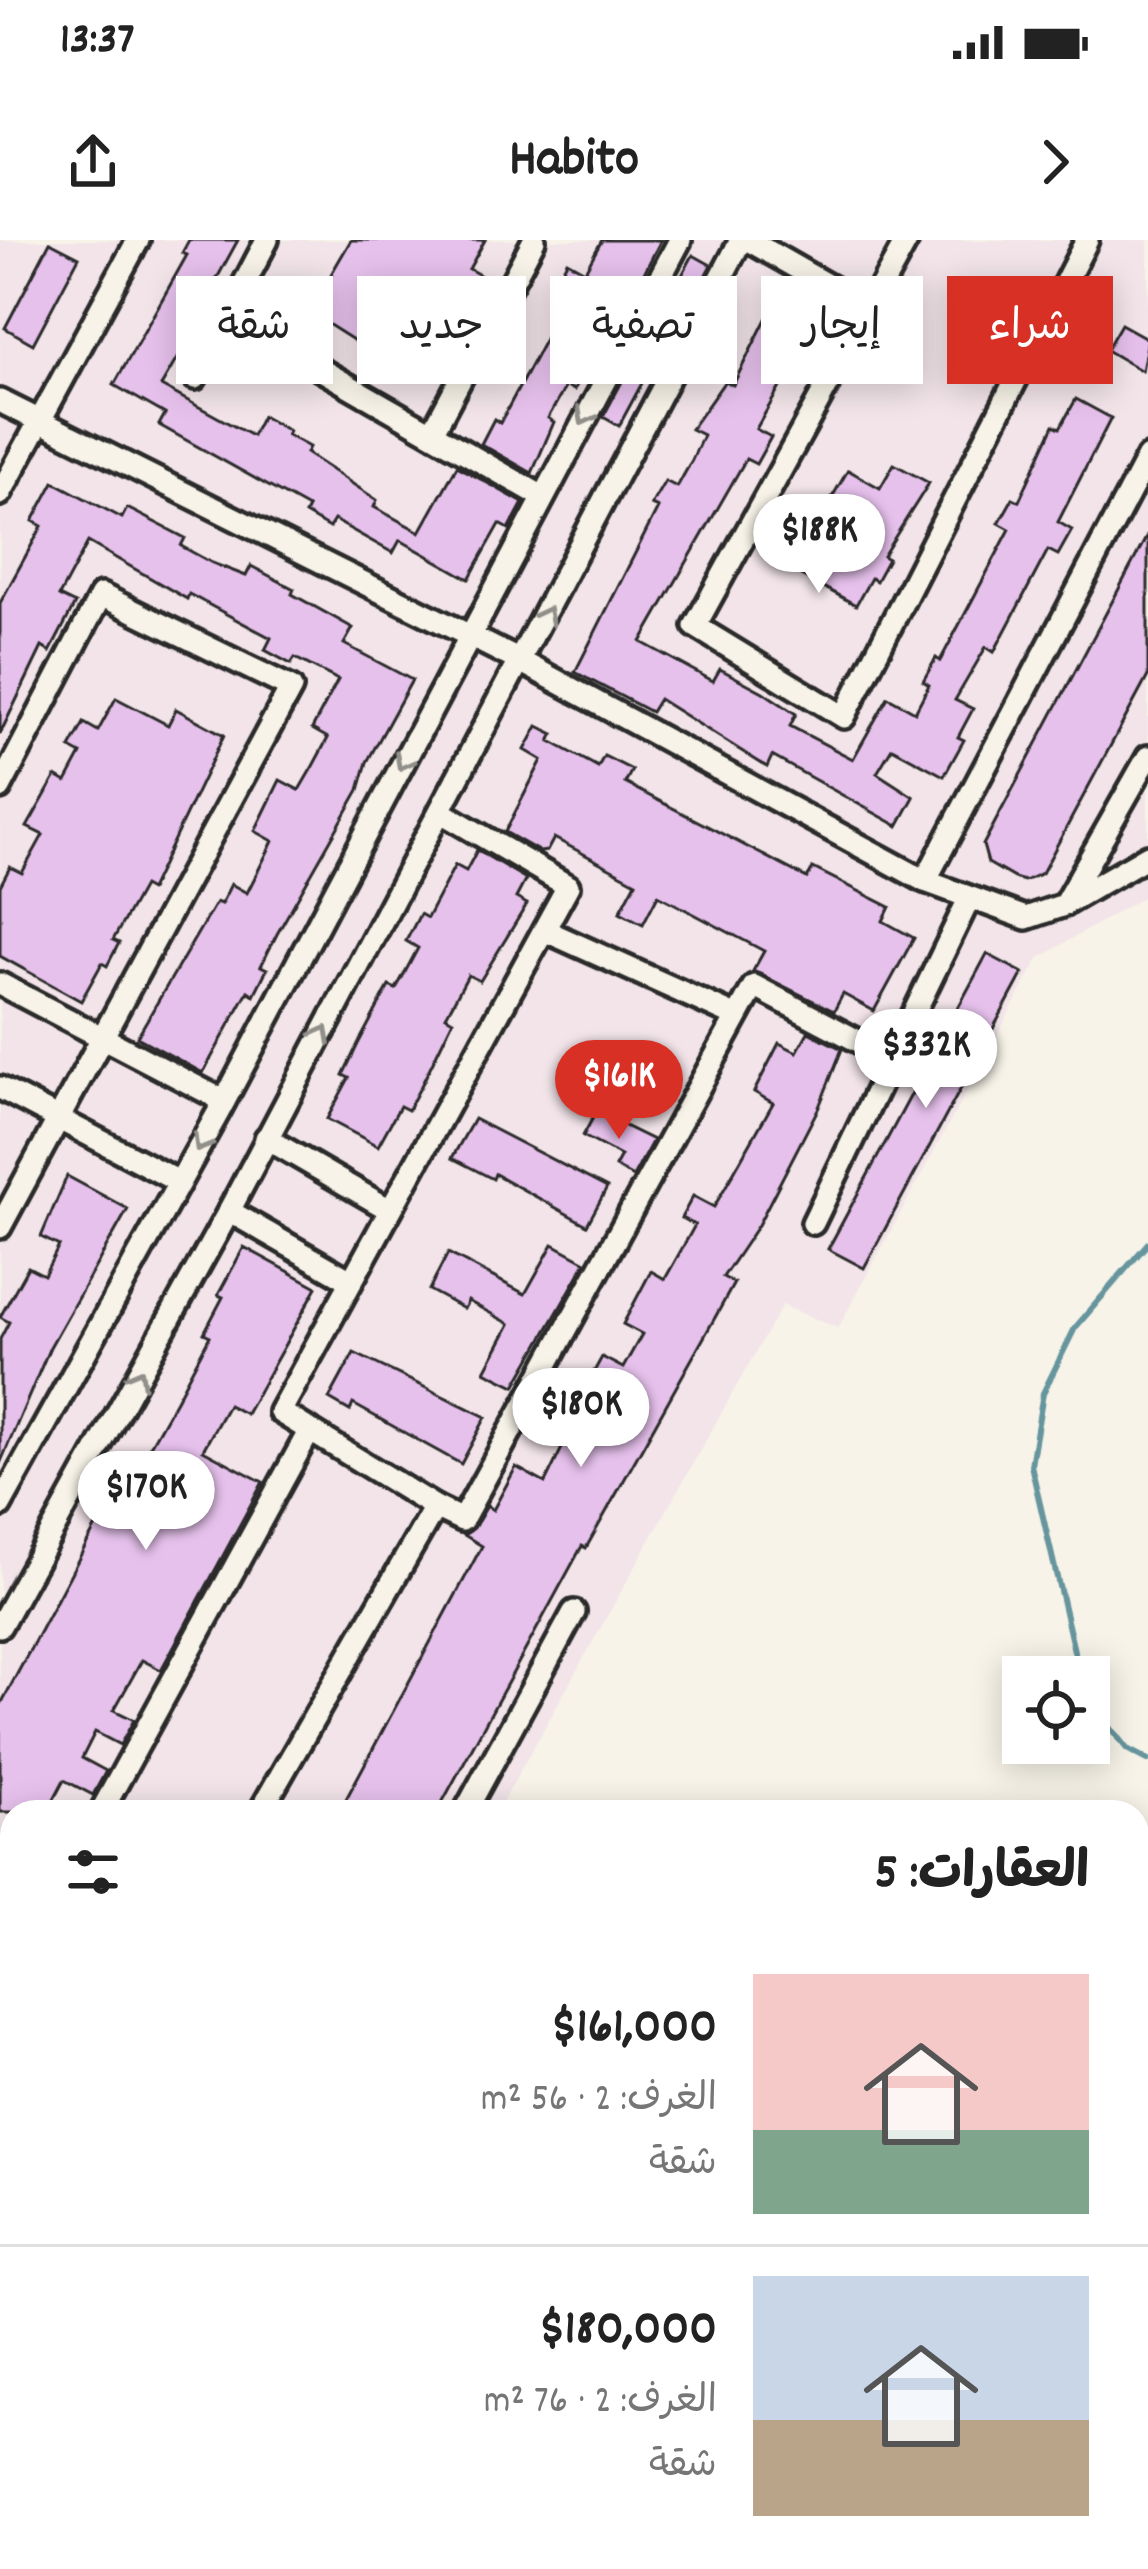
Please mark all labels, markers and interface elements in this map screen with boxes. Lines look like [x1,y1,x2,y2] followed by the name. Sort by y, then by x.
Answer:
[60,10,135,74] text: 13:37
[509,124,639,201] text: Habito
[60,129,126,195] icon: share
[1022,129,1088,195] icon: forward
[176,276,333,384] chip: شقة
[357,276,526,384] chip: جديد
[550,276,737,384] chip: تصفية
[761,276,923,384] chip: إيجار
[947,276,1113,384] chip: شراء
[577,405,600,427] one-way arrow
[735,494,903,596] pin: $188K
[780,505,858,560] text: $188K
[532,607,555,628] one-way arrow
[394,749,417,771] one-way arrow
[842,1009,1010,1111] pin: $332K
[881,1020,971,1075] text: $332K
[309,1025,332,1046] one-way arrow
[535,1040,703,1142] pin: $161K
[582,1051,656,1106] text: $161K
[192,1131,215,1152] one-way arrow
[123,1368,146,1389] one-way arrow
[497,1368,665,1470] pin: $180K
[539,1379,623,1434] text: $180K
[62,1451,230,1553] pin: $170K
[105,1462,187,1517] text: $170K
[1002,1656,1110,1764] map controls
[1002,1656,1110,1764] button: locate
[60,1839,126,1905] icon: filters
[874,1840,1089,1912] text: العقارات: 5
[551,1994,717,2066] text: $161,000
[849,2022,993,2166] icon: home
[481,2074,717,2129] text: الغرف: 2 · 56 m²
[649,2138,717,2193] text: شقة
[539,2296,717,2368] text: $180,000
[849,2324,993,2468] icon: home
[484,2376,717,2431] text: الغرف: 2 · 76 m²
[649,2440,717,2495] text: شقة

